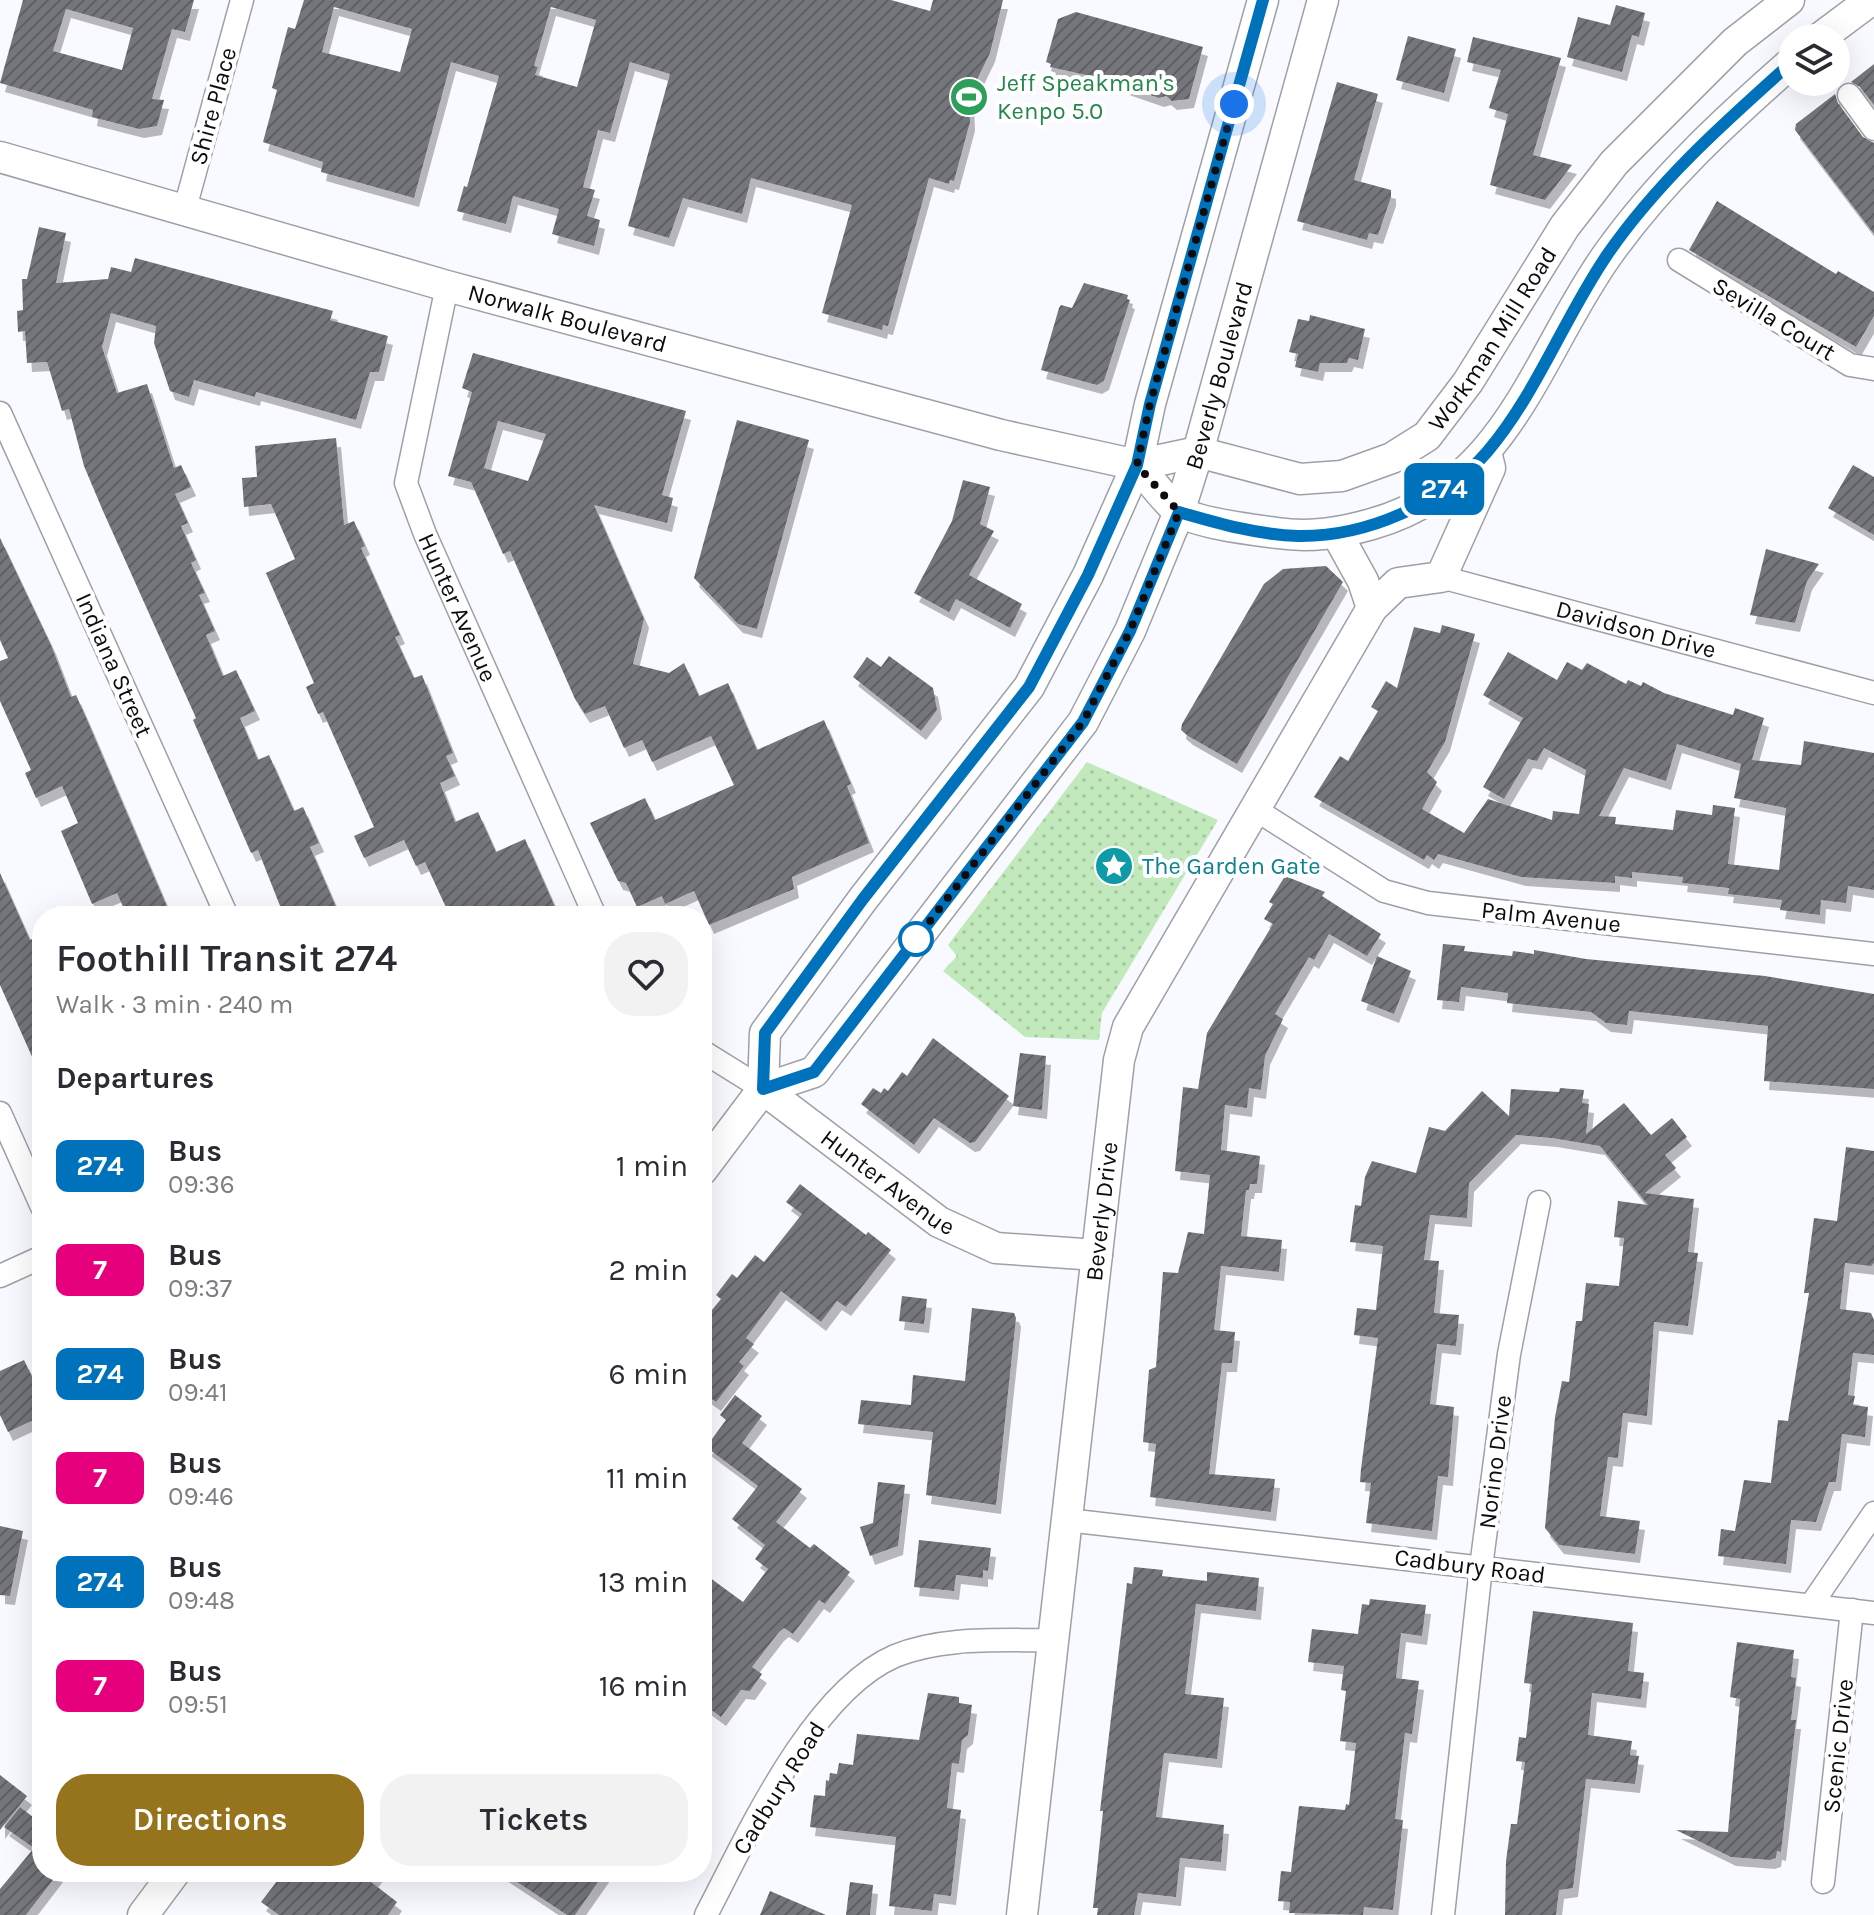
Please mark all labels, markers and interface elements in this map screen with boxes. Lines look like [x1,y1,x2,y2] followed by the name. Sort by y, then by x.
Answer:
[1778,24,1850,96] map controls
[1778,24,1850,96] button: layers
[184,44,242,168] street label: Shire Place
[997,69,1175,125] place label: Jeff Speakman's Kenpo 5.0
[948,76,990,118] sports icon: Jeff Speakman's Kenpo 5.0
[1214,84,1254,124] your location
[1422,242,1563,436] street label: Workman Mill Road
[1707,271,1841,367] street label: Sevilla Court
[465,278,670,359] street label: Norwalk Boulevard
[1179,278,1258,473] street label: Beverly Boulevard
[1398,463,1490,515] line badge: 274
[1420,472,1468,505] text: 274
[412,529,503,686] street label: Hunter Avenue
[70,588,158,742] street label: Indiana Street
[1553,594,1719,664] street label: Davidson Drive
[1093,845,1135,887] place icon: The Garden Gate
[1142,852,1321,880] place label: The Garden Gate
[1480,896,1622,938] street label: Palm Avenue
[899,922,933,956] unlabelled marker
[604,932,688,1016] button: heart
[56,936,397,981] text: Foothill Transit 274
[56,989,293,1020] text: Walk · 3 min · 240 m
[56,1060,214,1096] text: Departures
[815,1124,959,1241] street label: Hunter Avenue
[168,1133,222,1169] text: Bus
[1080,1140,1124,1283] street label: Beverly Drive
[616,1148,688,1184] text: 1 min
[76,1149,124,1182] text: 274
[168,1169,235,1200] text: 09:36
[168,1237,222,1273] text: Bus
[608,1252,688,1288] text: 2 min
[93,1253,107,1286] text: 7
[168,1273,232,1304] text: 09:37
[168,1341,222,1377] text: Bus
[609,1356,688,1392] text: 6 min
[76,1357,124,1390] text: 274
[168,1377,228,1408] text: 09:41
[1473,1393,1517,1531] street label: Norino Drive
[168,1445,222,1481] text: Bus
[606,1460,688,1496] text: 11 min
[93,1461,107,1494] text: 7
[168,1481,234,1512] text: 09:46
[1393,1543,1547,1589] street label: Cadbury Road
[168,1549,222,1585] text: Bus
[598,1564,688,1600] text: 13 min
[76,1565,124,1598] text: 274
[168,1585,235,1616] text: 09:48
[168,1653,222,1689] text: Bus
[599,1668,688,1704] text: 16 min
[93,1669,107,1702] text: 7
[1817,1677,1859,1815] street label: Scenic Drive
[168,1689,228,1720] text: 09:51
[727,1716,831,1860] street label: Cadbury Road
[56,1774,364,1866] button: Directions
[380,1774,688,1866] button: Tickets

